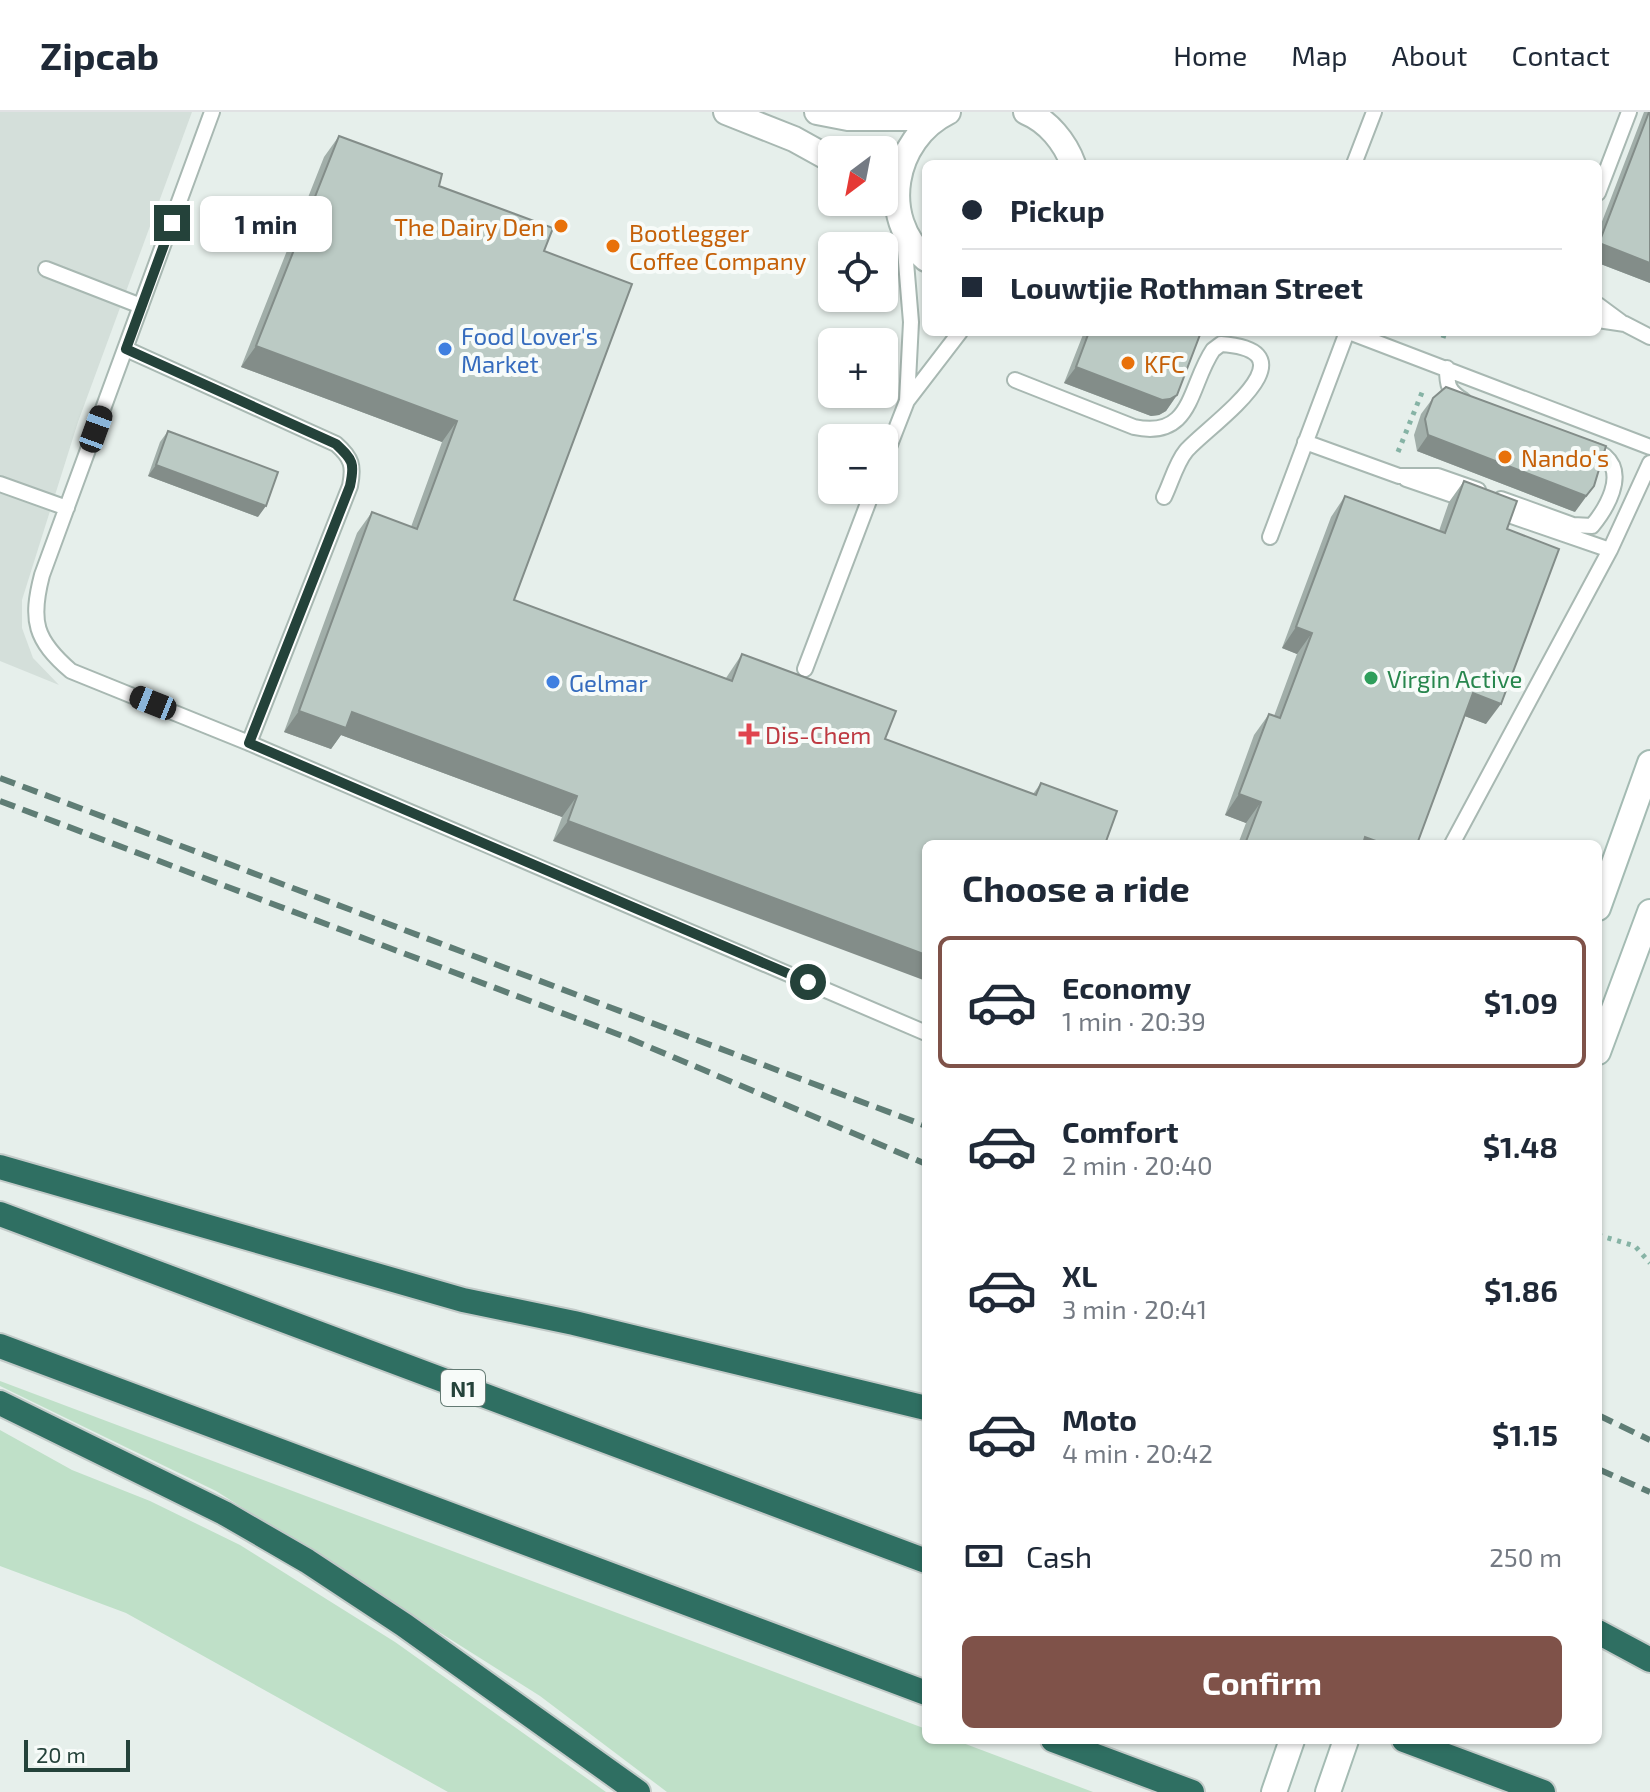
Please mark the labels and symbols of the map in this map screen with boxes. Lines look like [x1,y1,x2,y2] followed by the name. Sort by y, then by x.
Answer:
[818,136,898,216] north arrow
[200,195,332,251] callout: 1 min
[154,205,190,241] route end
[394,212,545,241] place label: The Dairy Den
[552,217,570,235] marker: The Dairy Den
[629,218,807,275] place label: Bootlegger Coffee Company
[604,237,622,255] marker: Bootlegger Coffee Company
[461,321,598,378] place label: Food Lover's Market
[436,340,454,358] marker: Food Lover's Market
[1144,349,1185,378] place label: KFC
[1119,354,1137,372] marker: KFC
[77,402,115,456] car
[1521,443,1609,472] place label: Nando's
[1496,448,1514,466] marker: Nando's
[1387,664,1522,693] place label: Virgin Active
[569,668,648,697] place label: Gelmar
[1362,669,1380,687] marker: Virgin Active
[544,673,562,691] marker: Gelmar
[126,683,180,723] car
[765,720,871,749] place label: Dis-Chem
[740,725,758,743] marker: Dis-Chem
[790,964,826,1000] route start
[441,1370,485,1406] road number: N1
[24,1736,130,1772] scale bar

